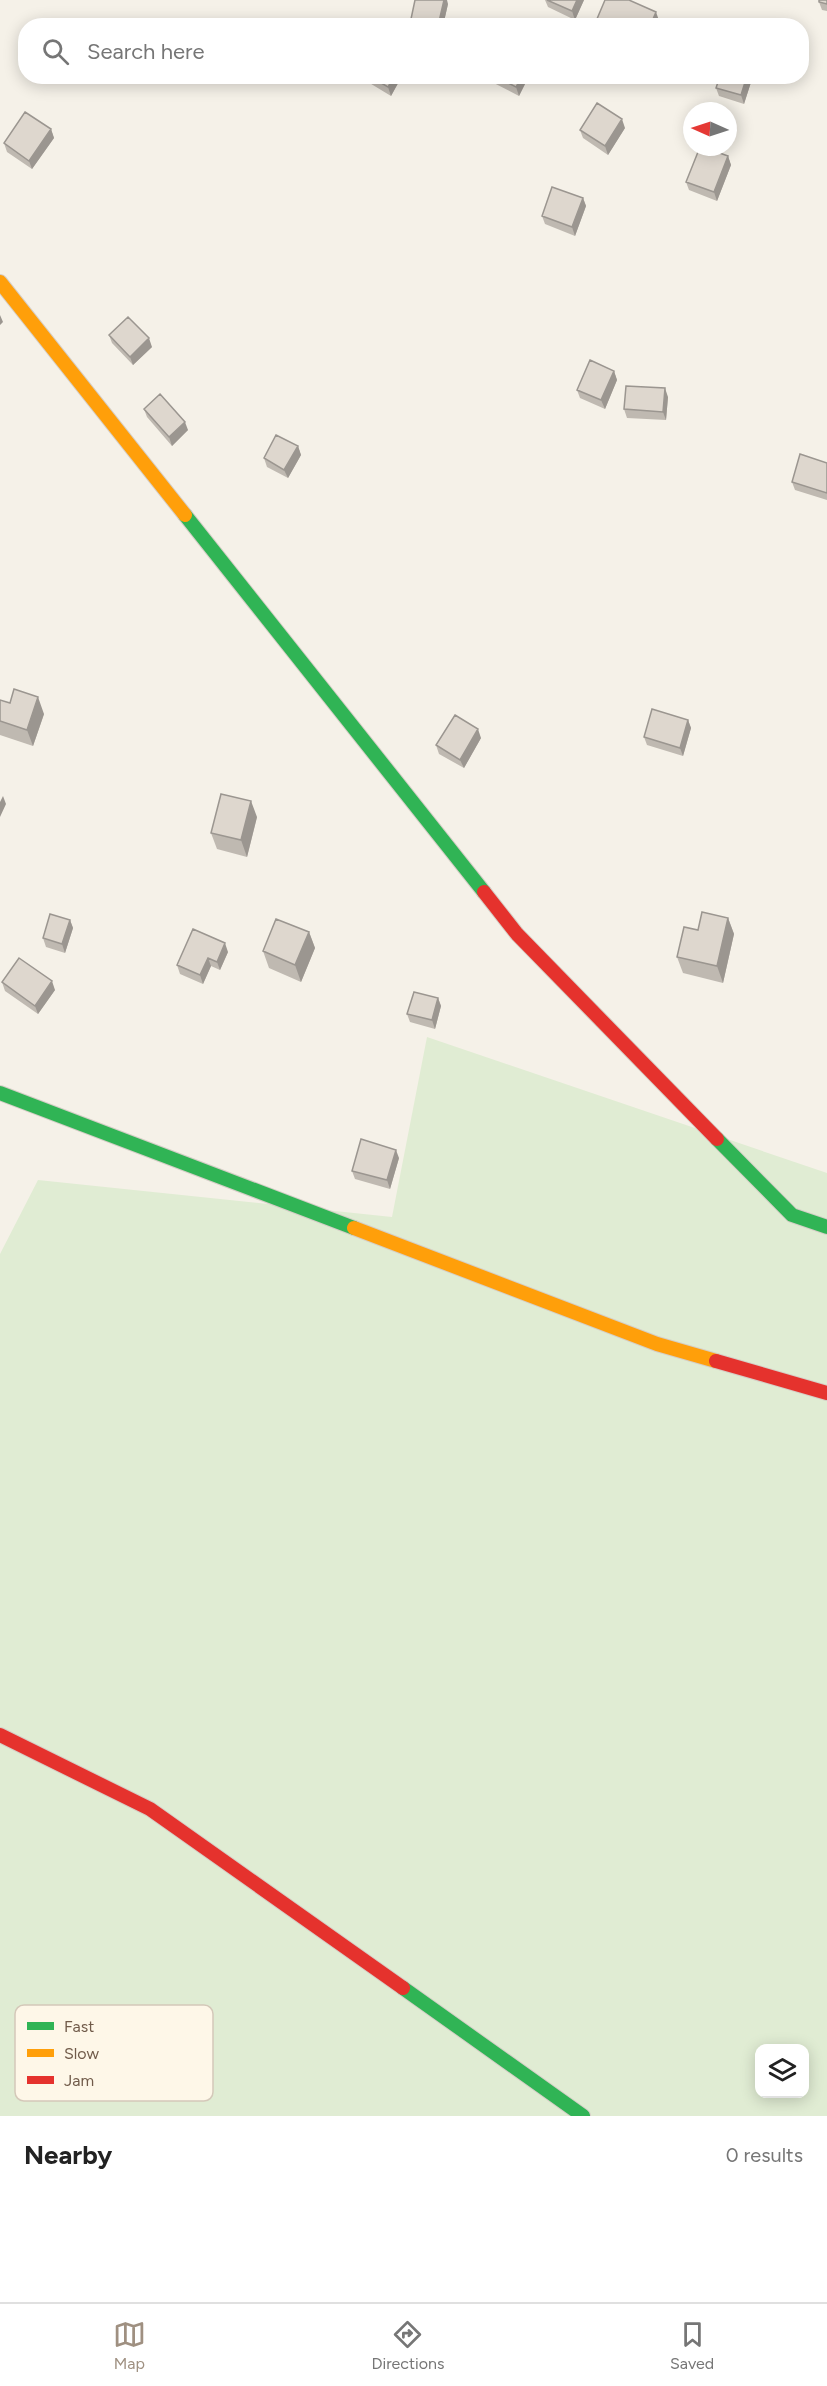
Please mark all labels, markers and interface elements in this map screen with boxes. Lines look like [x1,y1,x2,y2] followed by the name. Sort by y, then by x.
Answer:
[18,18,809,84] search box
[39,35,72,68] icon: search
[87,38,205,65] text: Search here
[683,102,737,156] north arrow
[15,2005,213,2101] legend
[64,2017,94,2036] text: Fast
[64,2044,99,2063] text: Slow
[755,2044,809,2098] map controls
[755,2044,809,2098] button: layers
[64,2071,94,2090] text: Jam
[24,2139,112,2171] text: Nearby
[726,2143,803,2167] text: 0 results
[113,2318,146,2373] tab: Map
[371,2318,444,2373] tab: Directions
[670,2318,714,2373] tab: Saved

